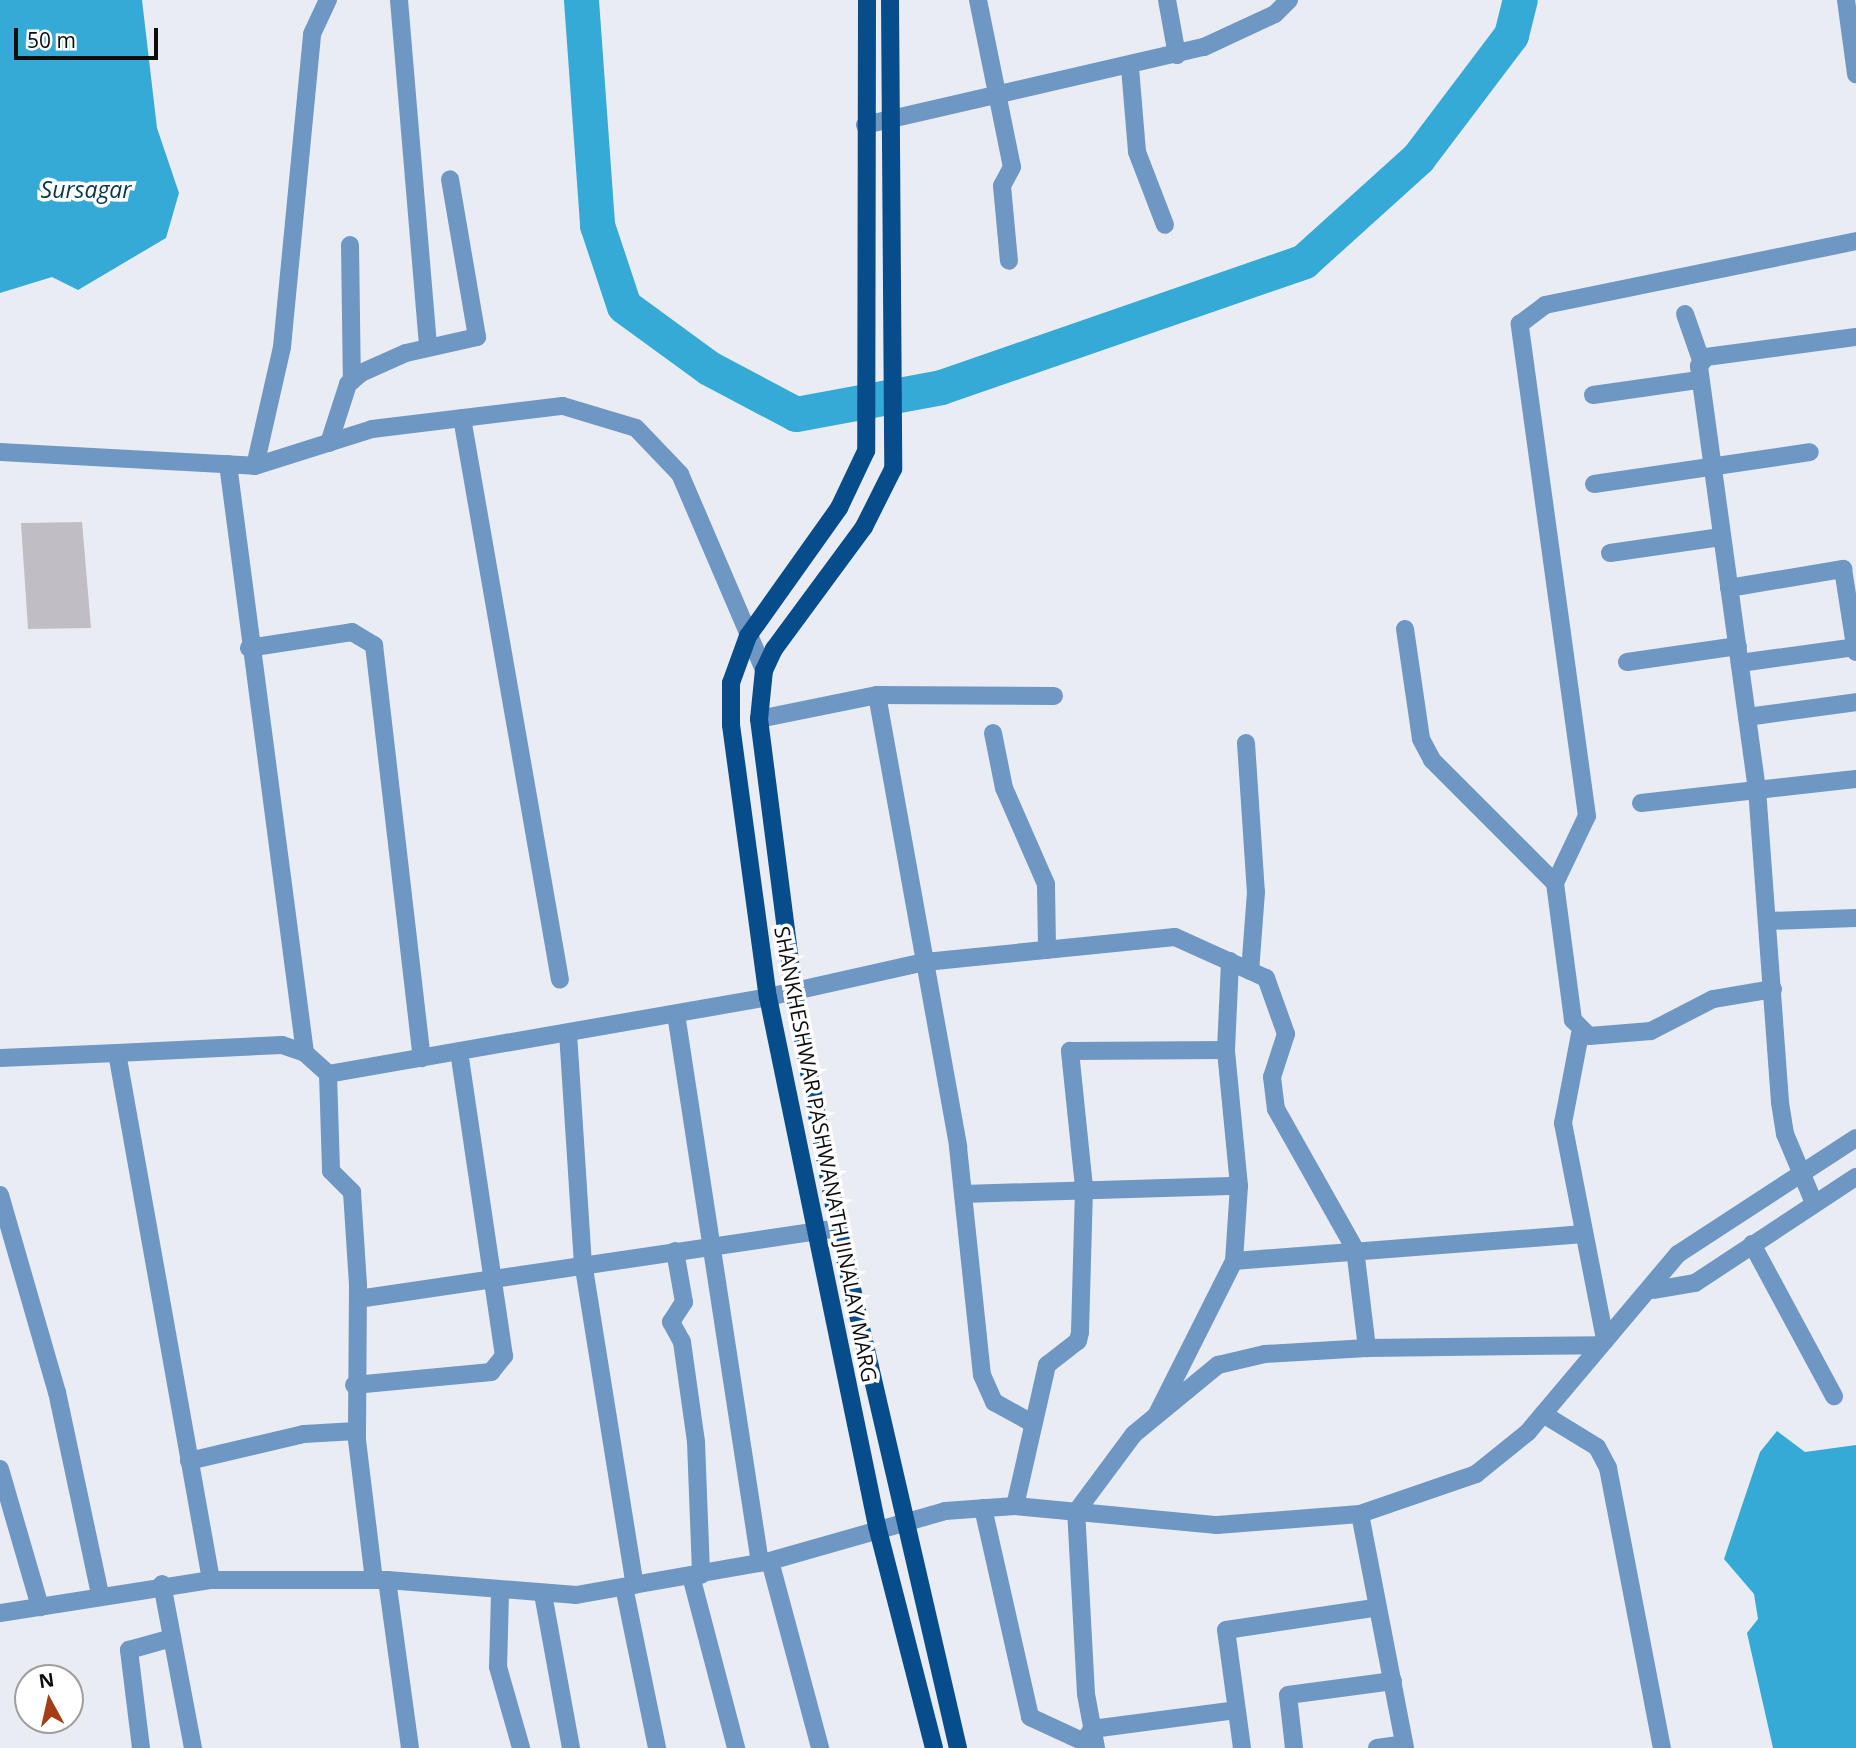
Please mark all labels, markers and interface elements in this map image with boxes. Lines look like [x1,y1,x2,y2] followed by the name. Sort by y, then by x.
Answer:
[18,14,161,58] scale bar
[27,26,76,54] text: 50 m
[41,175,131,203] water label: Sursagar
[769,924,883,1384] street label: SHANKHESHWAR PASHWANATH JINALAY MARG
[14,1664,84,1734] north arrow
[37,1666,56,1694] text: N

